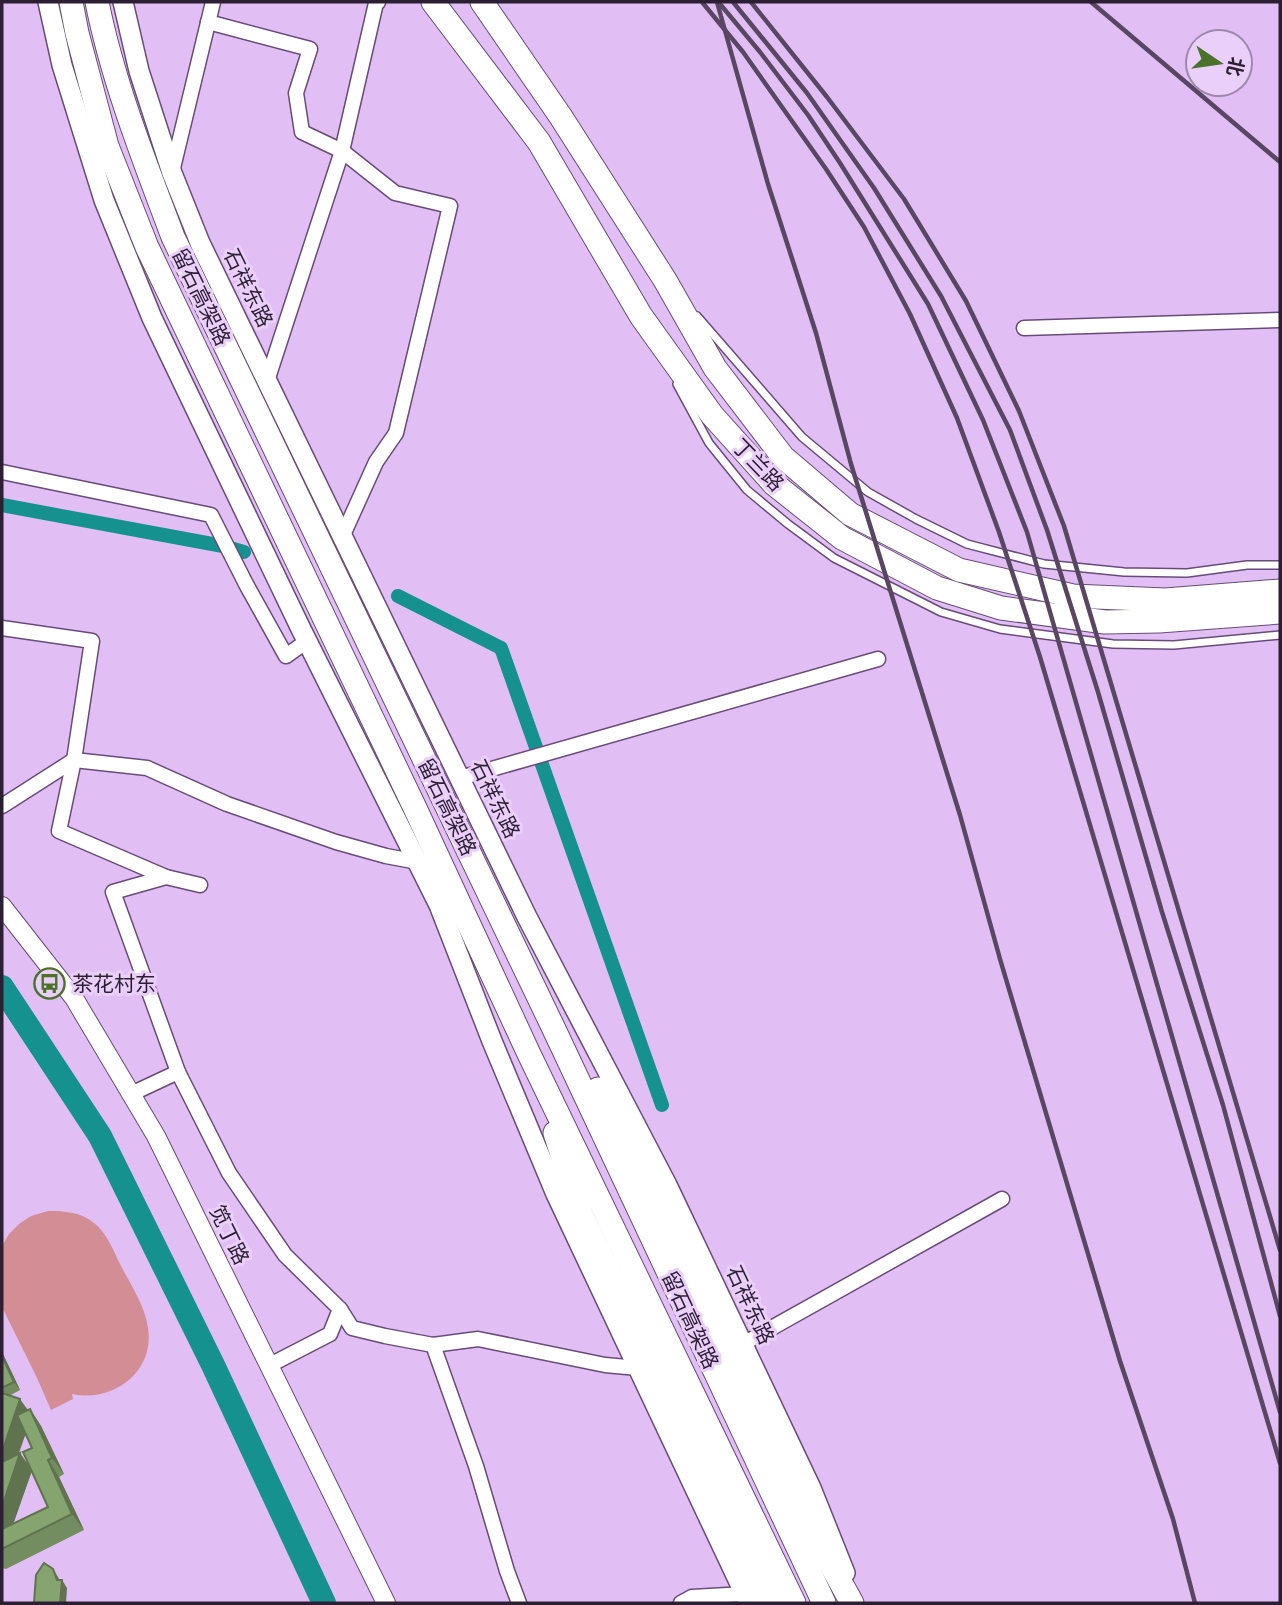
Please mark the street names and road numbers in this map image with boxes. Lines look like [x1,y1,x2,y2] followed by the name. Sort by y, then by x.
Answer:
[166,243,237,350] street label: 留石高架路
[218,244,280,331] street label: 石祥东路
[727,432,791,497] street label: 丁兰路
[412,753,483,860] street label: 留石高架路
[465,755,527,842] street label: 石祥东路
[204,1200,256,1269] street label: 笕丁路
[720,1261,781,1349] street label: 石祥东路
[656,1266,726,1373] street label: 留石高架路

